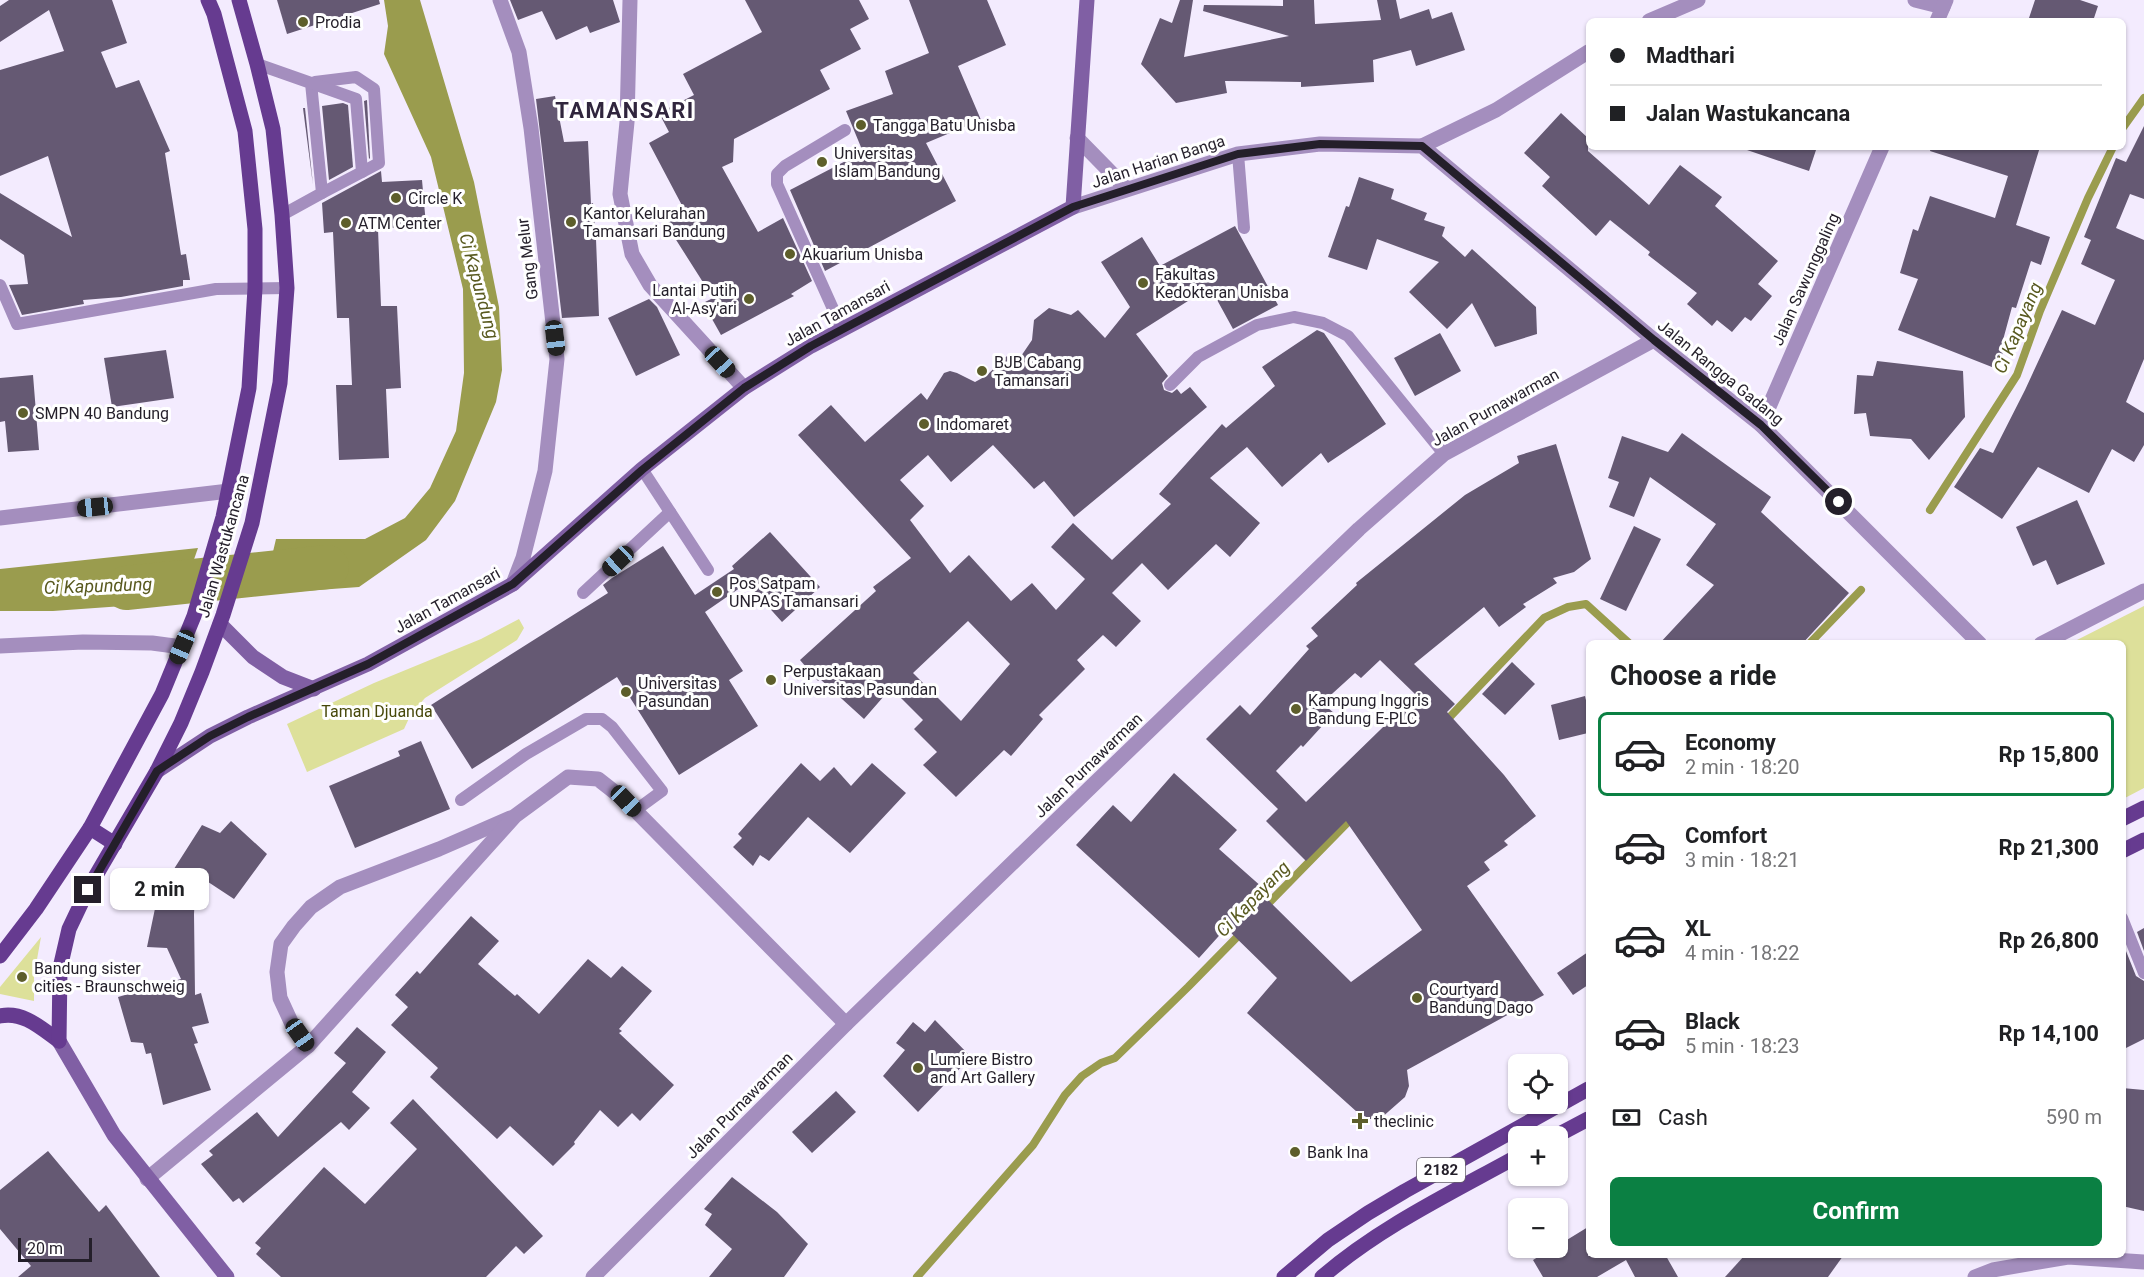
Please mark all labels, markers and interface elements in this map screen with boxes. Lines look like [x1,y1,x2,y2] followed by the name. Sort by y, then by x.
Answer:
[315,13,361,32] place label: Prodia
[296,15,310,29] marker: Prodia
[1646,43,1735,68] text: Madthari
[555,98,695,123] district label: TAMANSARI
[1646,101,1850,126] text: Jalan Wastukancana
[873,116,1016,135] place label: Tangga Batu Unisba
[854,118,868,132] marker: Tangga Batu Unisba
[1089,131,1227,192] street label: Jalan Harian Banga
[834,144,940,181] place label: Universitas Islam Bandung
[815,155,829,169] marker: Universitas Islam Bandung
[408,189,463,208] place label: Circle K
[389,191,403,205] marker: Circle K
[583,204,725,241] place label: Kantor Kelurahan Tamansari Bandung
[1768,210,1843,348] street label: Jalan Sawunggaling
[358,214,442,233] place label: ATM Center
[564,215,578,229] marker: Kantor Kelurahan Tamansari Bandung
[339,216,353,230] marker: ATM Center
[513,217,542,301] street label: Gang Melur
[455,231,504,341] water label: Ci Kapundung
[802,245,923,264] place label: Akuarium Unisba
[783,247,797,261] marker: Akuarium Unisba
[1155,265,1289,302] place label: Fakultas Kedokteran Unisba
[1136,276,1150,290] marker: Fakultas Kedokteran Unisba
[781,277,893,350] street label: Jalan Tamansari
[1989,279,2046,376] water label: Ci Kapayang
[652,281,737,318] place label: Lantai Putih Al-Asy'ari
[742,292,756,306] marker: Lantai Putih Al-Asy'ari
[1654,316,1787,429] street label: Jalan Rangga Gadang
[544,319,566,357] car
[701,343,739,381] car
[994,353,1081,390] place label: BJB Cabang Tamansari
[975,364,989,378] marker: BJB Cabang Tamansari
[1428,365,1562,450] street label: Jalan Purnawarman
[35,404,169,423] place label: SMPN 40 Bandung
[16,406,30,420] marker: SMPN 40 Bandung
[936,415,1009,434] place label: Indomaret
[917,417,931,431] marker: Indomaret
[194,472,253,620] street label: Jalan Wastukancana
[1825,488,1852,515] route start
[76,496,114,518] car
[599,542,637,580] car
[391,564,503,637] street label: Jalan Tamansari
[43,573,153,598] water label: Ci Kapundung
[729,574,859,611] place label: Pos Satpam UNPAS Tamansari
[710,585,724,599] marker: Pos Satpam UNPAS Tamansari
[167,627,197,667] car
[1610,660,1776,692] text: Choose a ride
[783,662,937,699] place label: Perpustakaan Universitas Pasundan
[764,673,778,687] marker: Perpustakaan Universitas Pasundan
[638,674,717,711] place label: Universitas Pasundan
[619,685,633,699] marker: Universitas Pasundan
[1308,691,1429,728] place label: Kampung Inggris Bandung E-PLC
[321,702,433,721] park label: Taman Djuanda
[1289,702,1303,716] marker: Kampung Inggris Bandung E-PLC
[1030,709,1146,822] street label: Jalan Purnawarman
[1613,727,1667,781] icon: car
[1685,730,1776,755] text: Economy
[1999,742,2099,767] text: Rp 15,800
[1685,755,1800,779] text: 2 min · 18:20
[607,782,645,820] car
[1613,820,1667,874] icon: car
[1685,823,1767,848] text: Comfort
[1999,835,2099,860] text: Rp 21,300
[1685,848,1800,872] text: 3 min · 18:21
[1211,856,1294,941] water label: Ci Kapayang
[109,869,208,911] callout: 2 min
[74,876,101,903] route end
[134,877,185,901] text: 2 min
[1613,913,1667,967] icon: car
[1685,916,1711,941] text: XL
[1999,928,2099,953] text: Rp 26,800
[1685,941,1800,965] text: 4 min · 18:22
[34,959,185,996] place label: Bandung sister cities - Braunschweig
[15,970,29,984] marker: Bandung sister cities - Braunschweig
[1429,980,1533,1017] place label: Courtyard Bandung Dago
[1410,991,1424,1005] marker: Courtyard Bandung Dago
[1613,1006,1667,1060] icon: car
[1685,1009,1740,1034] text: Black
[282,1015,318,1055] car
[1999,1021,2099,1046] text: Rp 14,100
[1685,1034,1800,1058] text: 5 min · 18:23
[682,1048,796,1162] street label: Jalan Purnawarman
[930,1050,1035,1087] place label: Lumiere Bistro and Art Gallery
[1508,1054,1568,1258] map controls
[1508,1054,1568,1114] button: locate
[911,1061,925,1075] marker: Lumiere Bistro and Art Gallery
[1610,1101,1643,1134] icon: cash
[1658,1105,1708,1130] text: Cash
[2046,1105,2102,1129] text: 590 m
[1351,1112,1369,1130] marker: theclinic
[1374,1112,1434,1131] place label: theclinic
[1508,1126,1568,1186] button: +
[1307,1143,1368,1162] place label: Bank Ina
[1288,1145,1302,1159] marker: Bank Ina
[1417,1158,1465,1182] road number: 2182
[1610,1177,2102,1246] button: Confirm
[1508,1198,1568,1258] button: −
[18,1235,92,1262] scale bar
[27,1239,63,1258] text: 20 m

